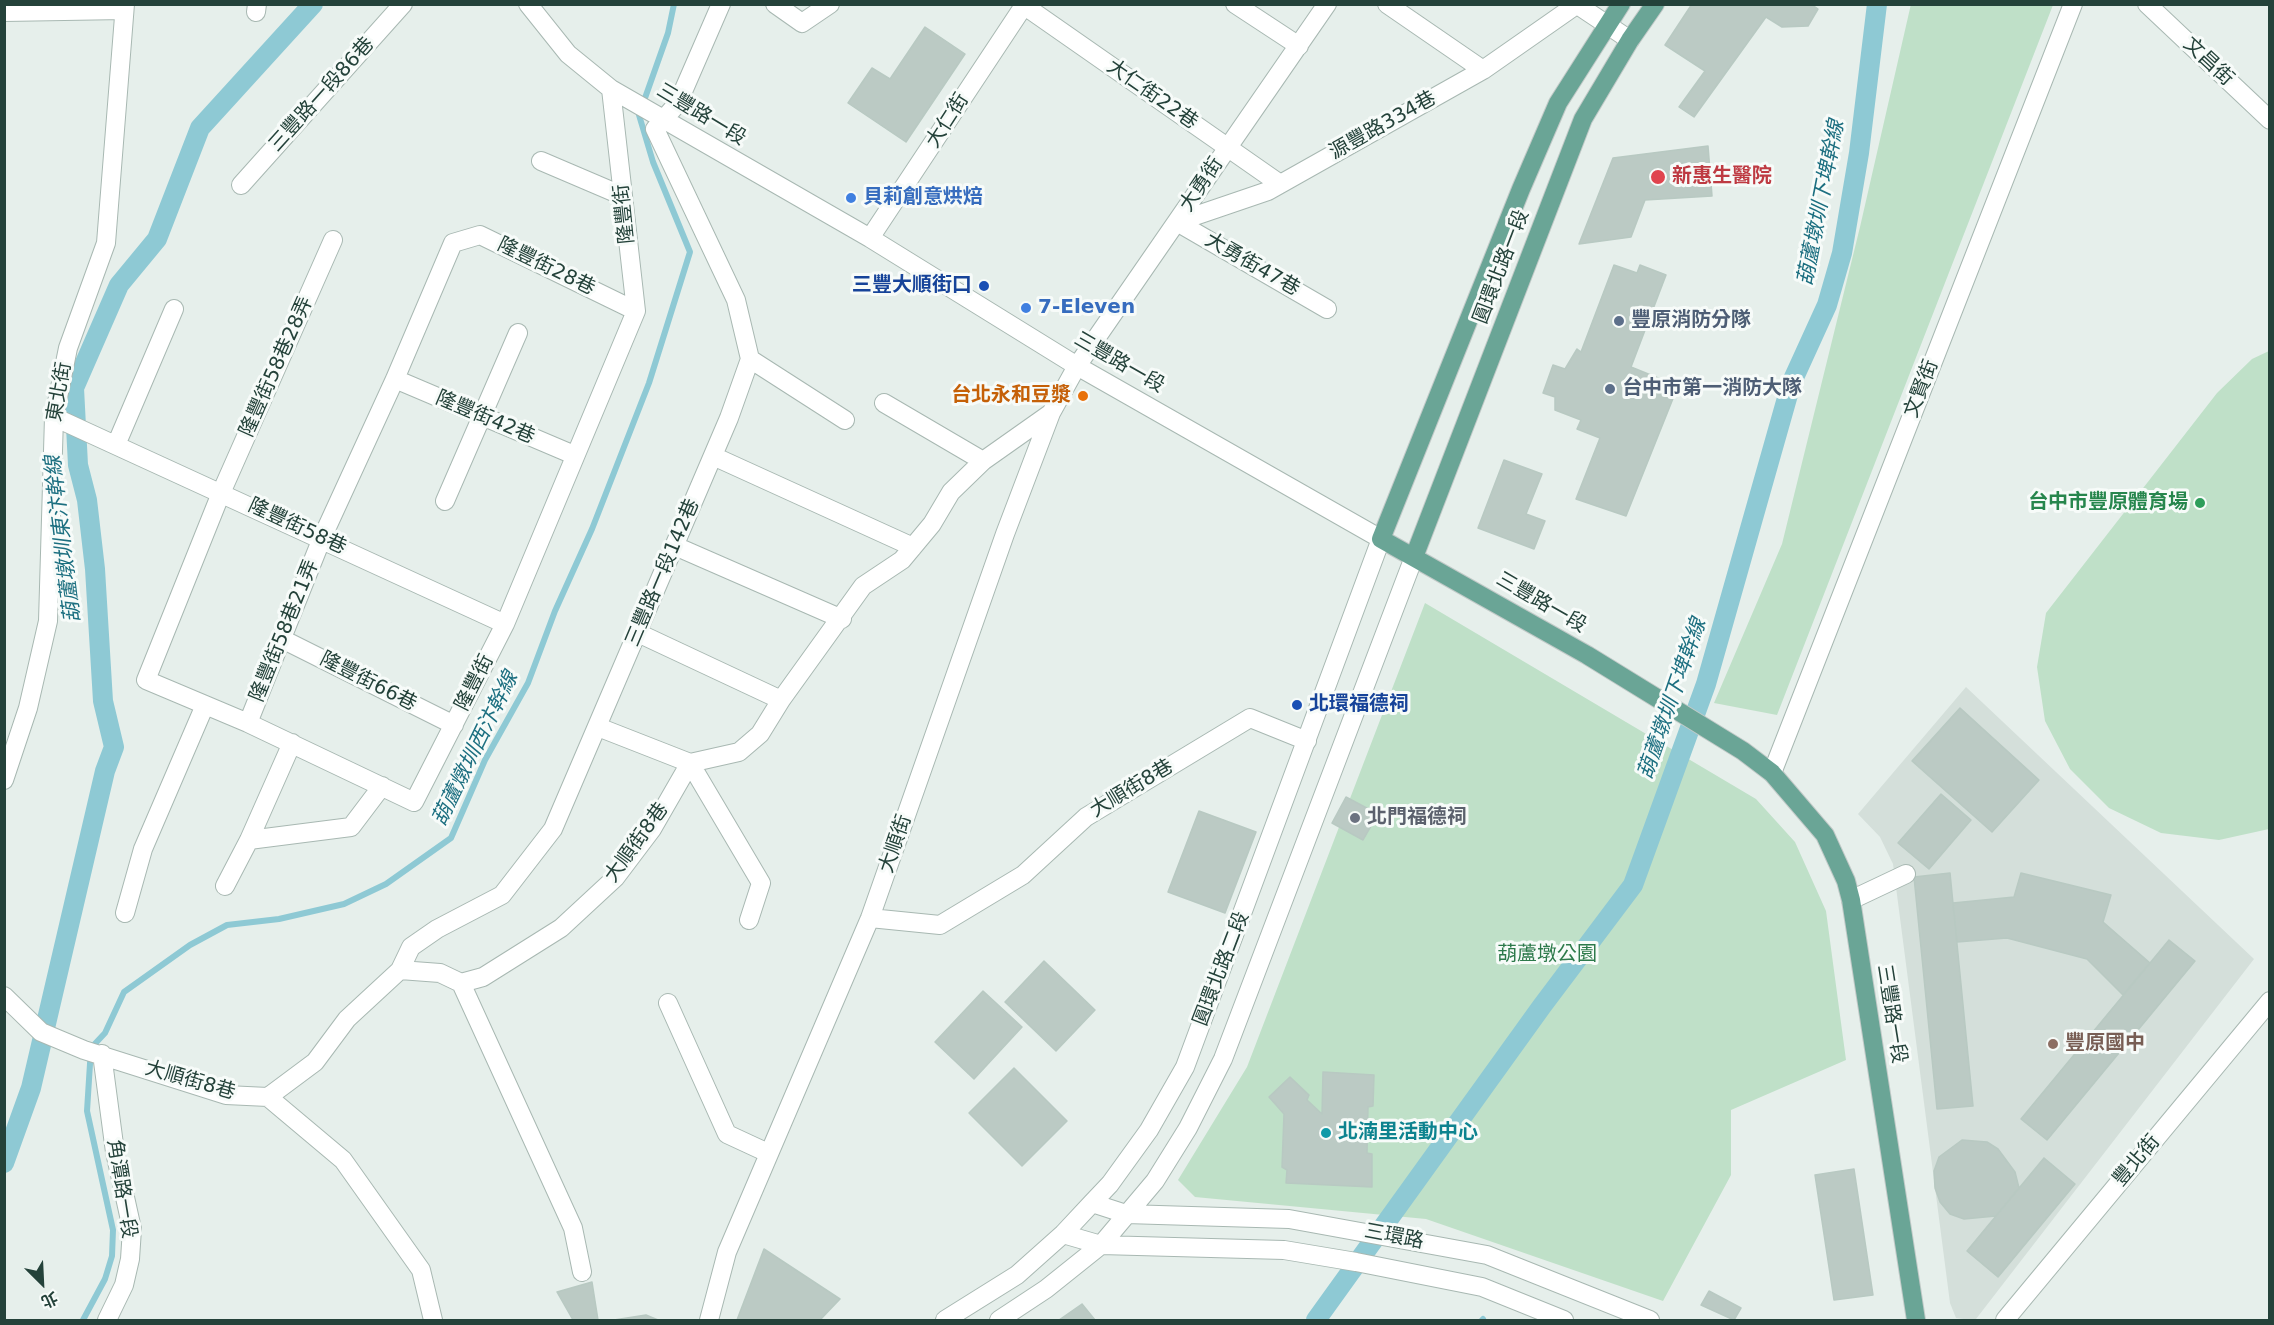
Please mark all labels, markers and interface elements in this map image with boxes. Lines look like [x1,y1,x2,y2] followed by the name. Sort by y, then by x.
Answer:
[264,33,380,157] street label: 三豐路一段86巷
[2178,33,2238,91] street label: 文昌街
[1102,55,1202,135] street label: 大仁街22巷
[652,79,750,151] street label: 三豐路一段
[1326,87,1440,165] street label: 源豐路334巷
[922,89,974,153] street label: 大仁街
[1794,118,1850,288] water label: 葫蘆墩圳下埤幹線
[1175,153,1229,217] street label: 大勇街
[1672,165,1772,189] place label: 新惠生醫院
[1649,168,1667,186] marker: 新惠生醫院
[610,183,640,245] street label: 隆豐街
[863,186,983,210] place label: 貝莉創意烘焙
[844,191,858,205] marker: 貝莉創意烘焙
[1469,207,1535,327] street label: 圓環北路一段
[1200,228,1304,302] street label: 大勇街47巷
[493,233,599,301] street label: 隆豐街28巷
[852,274,972,298] place label: 三豐大順街口
[977,279,991,293] marker: 三豐大順街口
[235,293,319,441] street label: 隆豐街58巷28弄
[1038,296,1135,320] place label: 7-Eleven
[1019,301,1033,315] marker: 7-Eleven
[1631,309,1751,333] place label: 豐原消防分隊
[1612,314,1626,328] marker: 豐原消防分隊
[1070,328,1168,398] street label: 三豐路一段
[1900,357,1944,421] street label: 文賢街
[43,360,77,424] street label: 東北街
[1622,377,1802,401] place label: 台中市第一消防大隊
[1603,382,1617,396] marker: 台中市第一消防大隊
[951,384,1071,408] place label: 台北永和豆漿
[432,386,538,450] street label: 隆豐街42巷
[1076,389,1090,403] marker: 台北永和豆漿
[41,454,87,624] water label: 葫蘆墩圳東汴幹線
[2028,491,2188,515] place label: 台中市豐原體育場
[244,494,350,560] street label: 隆豐街58巷
[621,496,705,650] street label: 三豐路一段142巷
[2193,496,2207,510] marker: 台中市豐原體育場
[246,557,324,705] street label: 隆豐街58巷21弄
[1492,568,1590,638] street label: 三豐路一段
[1634,615,1712,783] water label: 葫蘆墩圳下埤幹線
[316,647,420,717] street label: 隆豐街66巷
[451,651,499,715] street label: 隆豐街
[428,668,524,830] water label: 葫蘆燉圳西汴幹線
[1309,693,1409,717] place label: 北環福德祠
[1290,698,1304,712] marker: 北環福德祠
[1086,755,1178,823] street label: 大順街8巷
[600,798,674,888] street label: 大順街8巷
[1367,806,1467,830] place label: 北門福德祠
[1348,811,1362,825] marker: 北門福德祠
[875,812,917,876] street label: 大順街
[1189,909,1255,1029] street label: 圓環北路二段
[1497,943,1597,967] park label: 葫蘆墩公園
[1871,963,1911,1065] street label: 三豐路一段
[2065,1032,2145,1056] place label: 豐原國中
[2046,1037,2060,1051] marker: 豐原國中
[142,1057,238,1105] street label: 大順街8巷
[1338,1121,1478,1145] place label: 北湳里活動中心
[1319,1126,1333,1140] marker: 北湳里活動中心
[2109,1130,2165,1192] street label: 豐北街
[101,1138,141,1240] street label: 角潭路一段
[1362,1219,1426,1255] street label: 三環路
[12,1253,72,1313] north arrow
[38,1288,61,1312] text: 北

